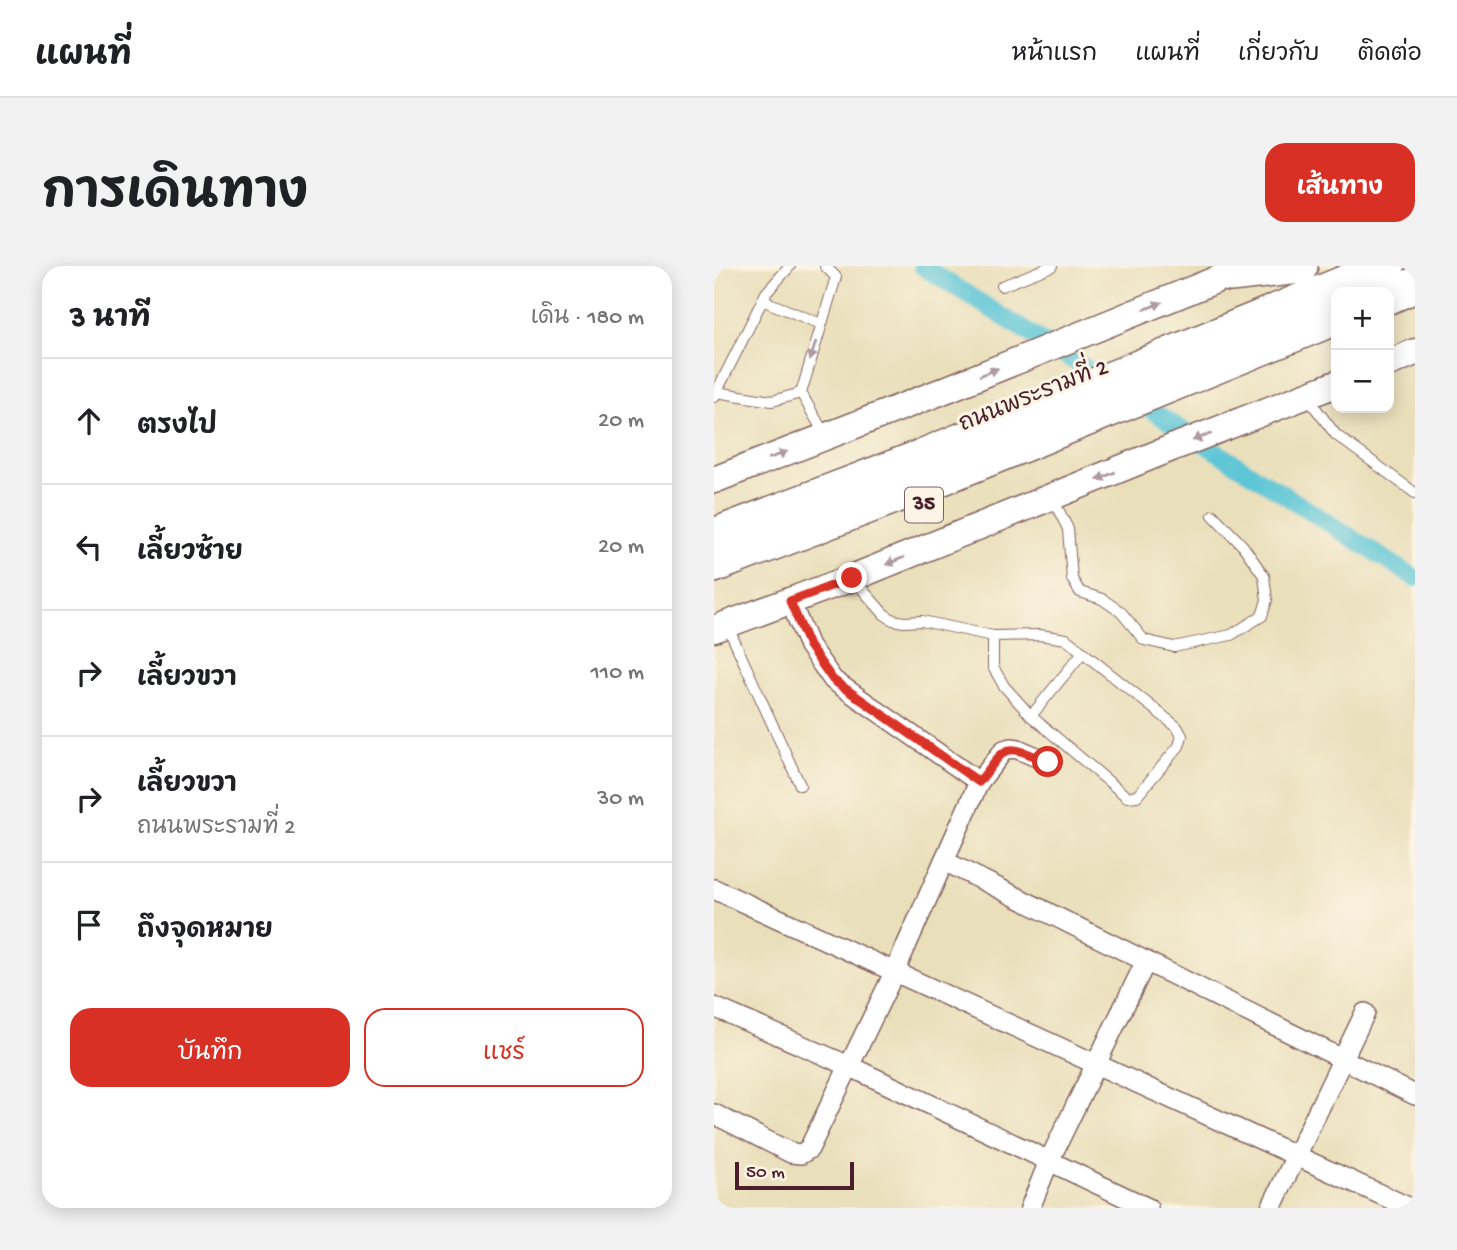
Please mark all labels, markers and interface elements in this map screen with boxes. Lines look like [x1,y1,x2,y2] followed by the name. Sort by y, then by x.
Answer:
[35,39,132,77] text: แผนที่
[1012,41,1097,70] text: หน้าแรก
[1135,41,1200,70] text: แผนที่
[1238,41,1320,70] text: เกี่ยวกับ
[1358,41,1422,70] text: ติดต่อ
[1265,143,1415,222] button: เส้นทาง
[42,168,308,226] text: การเดินทาง
[1331,287,1394,413] map controls
[1331,287,1394,350] button: +
[1142,300,1163,311] one-way arrow
[70,303,151,338] text: 3 นาที
[531,305,644,332] text: เดิน · 180 m
[808,341,818,362] one-way arrow
[951,344,1112,439] street label: ถนนพระรามที่ 2
[1331,350,1394,413] button: −
[979,366,1000,377] one-way arrow
[70,402,108,440] icon: ahead
[598,408,644,435] text: 20 m
[137,413,217,444] text: ตรงไป
[1191,432,1212,443] one-way arrow
[767,450,788,461] one-way arrow
[1095,470,1116,481] one-way arrow
[905,488,943,522] road number: 35
[70,528,108,566] icon: left
[598,534,644,561] text: 20 m
[137,539,243,570] text: เลี้ยวซ้าย
[884,555,905,566] one-way arrow
[836,562,867,593] route end
[70,654,108,692] icon: right
[591,660,644,687] text: 110 m
[137,665,237,696] text: เลี้ยวขวา
[1032,746,1063,777] route start
[137,771,237,802] text: เลี้ยวขวา
[70,780,108,818] icon: right
[597,786,644,813] text: 30 m
[137,815,295,842] text: ถนนพระรามที่ 2
[70,906,108,944] icon: arrive
[137,917,273,948] text: ถึงจุดหมาย
[70,1008,350,1087] button: บันทึก
[364,1008,644,1087] button: แชร์
[735,1159,854,1191] scale bar
[746,1162,785,1185] text: 50 m

